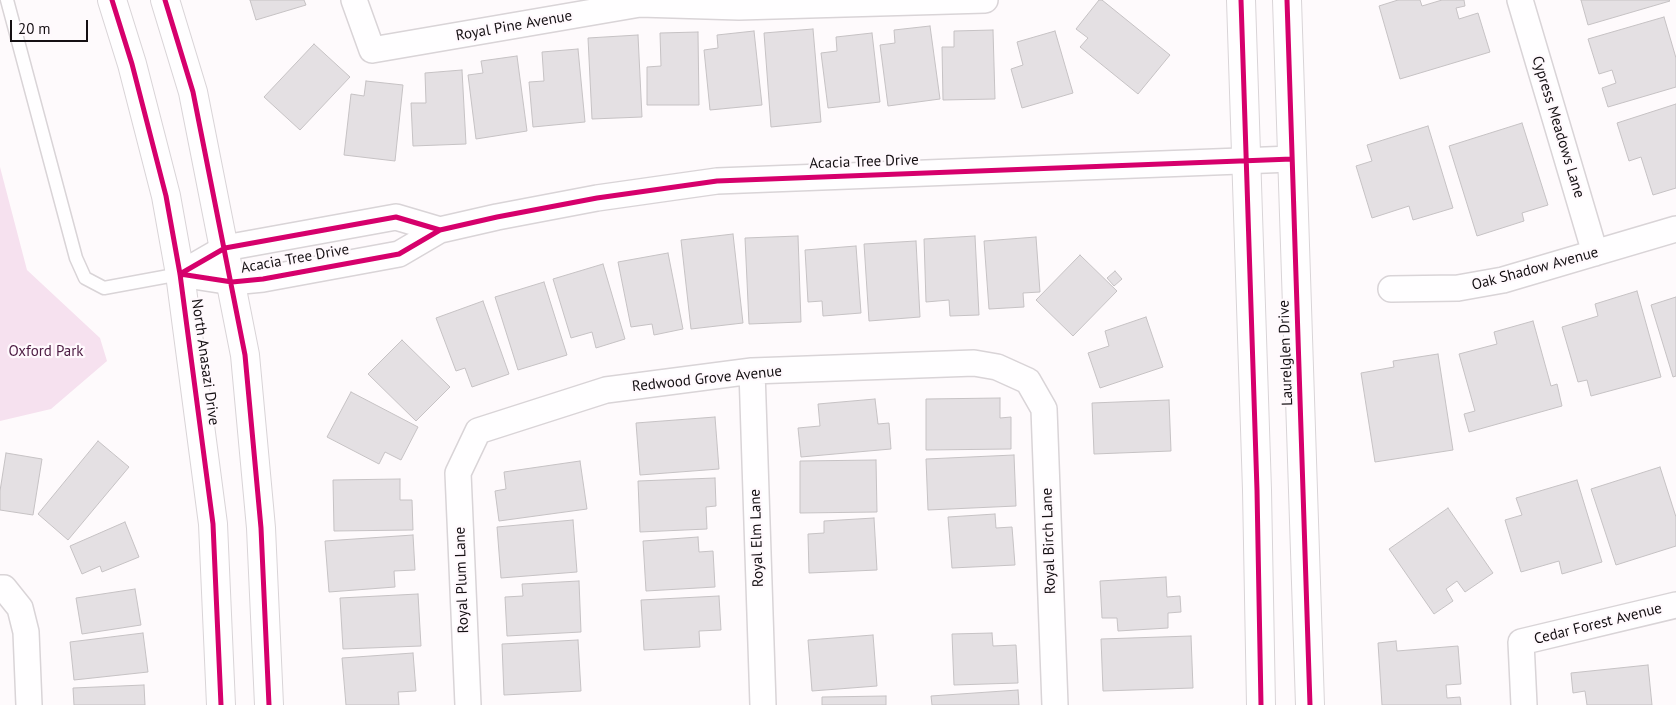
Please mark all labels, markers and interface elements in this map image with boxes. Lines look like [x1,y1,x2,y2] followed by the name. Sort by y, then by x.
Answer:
[454,7,574,45] street label: Royal Pine Avenue
[12,10,90,42] scale bar
[18,19,51,38] text: 20 m
[1528,54,1588,200] street label: Cypress Meadows Lane
[809,151,919,173] street label: Acacia Tree Drive
[239,241,351,277] street label: Acacia Tree Drive
[1470,243,1600,295] street label: Oak Shadow Avenue
[187,298,223,426] street label: North Anasazi Drive
[1275,300,1297,406] street label: Laurelglen Drive
[9,343,83,361] park label: Oxford Park
[631,362,783,396] street label: Redwood Grove Avenue
[1038,487,1060,595] street label: Royal Birch Lane
[746,489,768,587] street label: Royal Elm Lane
[451,526,473,634] street label: Royal Plum Lane
[1532,599,1664,649] street label: Cedar Forest Avenue

